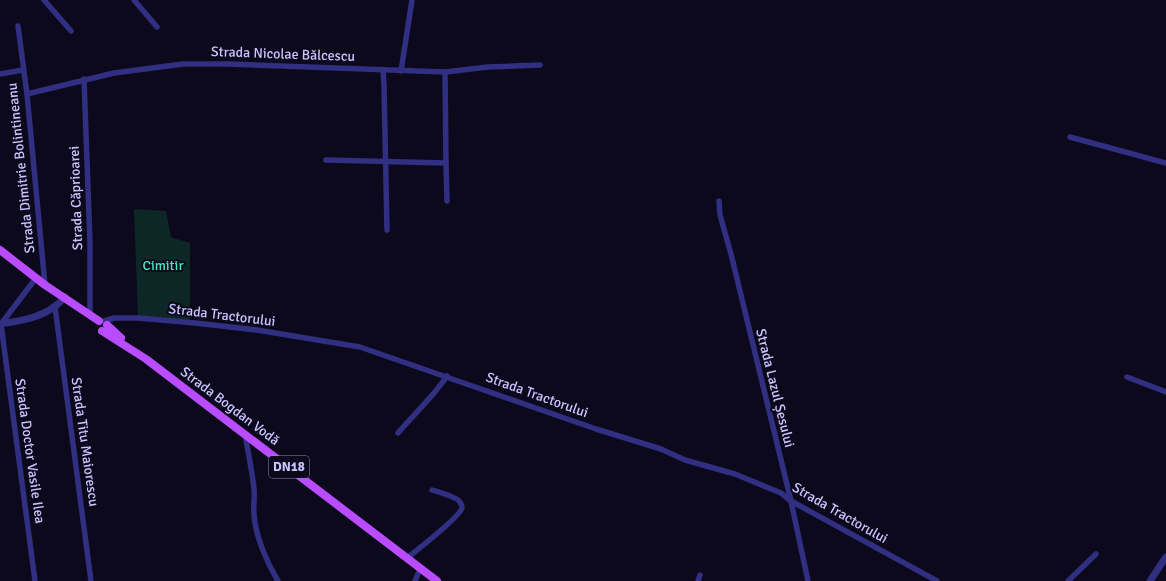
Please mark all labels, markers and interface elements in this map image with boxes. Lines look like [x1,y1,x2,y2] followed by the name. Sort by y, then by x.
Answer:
[211,43,355,65] street label: Strada Nicolae Bălcescu
[4,82,38,254] street label: Strada Dimitrie Bolintineanu
[66,145,86,251] street label: Strada Căprioarei
[142,257,184,274] park label: Cimitir
[168,300,276,330] street label: Strada Tractorului
[752,327,798,449] street label: Strada Lazul Șesului
[177,363,283,449] street label: Strada Bogdan Vodă
[484,369,590,421] street label: Strada Tractorului
[68,376,102,508] street label: Strada Titu Maiorescu
[11,377,49,525] street label: Strada Doctor Vasile Ilea
[269,456,309,478] road number: DN18
[789,479,891,547] street label: Strada Tractorului

